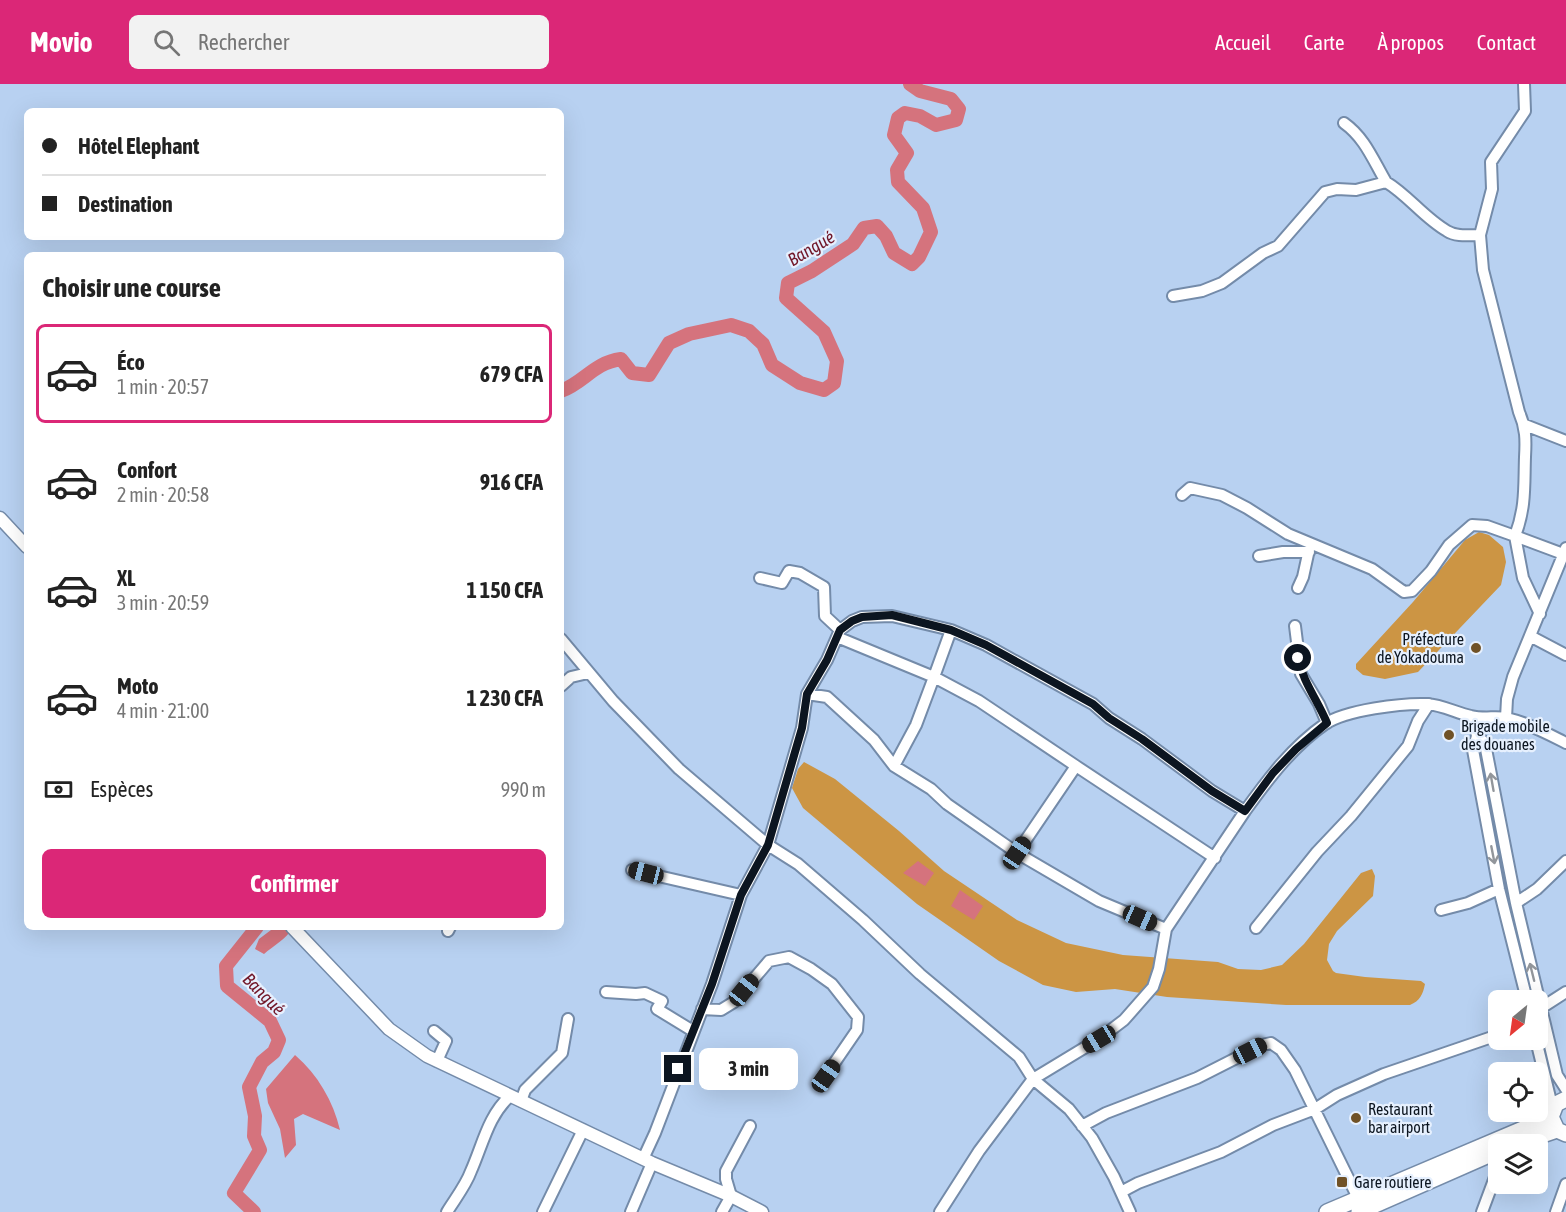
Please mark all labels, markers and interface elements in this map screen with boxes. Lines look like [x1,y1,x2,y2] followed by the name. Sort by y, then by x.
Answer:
[129,15,549,69] search box
[30,26,93,58] text: Movio
[150,26,183,59] icon: search
[198,29,289,55] text: Rechercher
[1215,30,1271,54] text: Accueil
[1304,30,1344,54] text: Carte
[1377,30,1444,54] text: À propos
[1477,30,1536,54] text: Contact
[78,133,199,159] text: Hôtel Elephant
[78,191,173,217] text: Destination
[784,226,838,270] water label: Bangué
[42,272,221,303] text: Choisir une course
[45,347,99,401] icon: car
[117,349,145,375] text: Éco
[480,361,543,387] text: 679 CFA
[117,375,209,398] text: 1 min · 20:57
[45,455,99,509] icon: car
[117,457,177,483] text: Confort
[480,469,543,495] text: 916 CFA
[117,483,209,506] text: 2 min · 20:58
[45,563,99,617] icon: car
[117,565,135,591] text: XL
[467,577,543,603] text: 1 150 CFA
[117,591,209,614] text: 3 min · 20:59
[1377,630,1464,666] place label: Préfecture de Yokadouma
[1469,641,1483,655] marker: Préfecture de Yokadouma
[1284,644,1311,671] route start
[45,671,99,725] icon: car
[117,673,159,699] text: Moto
[467,685,543,711] text: 1 230 CFA
[117,699,209,722] text: 4 min · 21:00
[1461,717,1550,753] place label: Brigade mobile des douanes
[1442,728,1456,742] marker: Brigade mobile des douanes
[1486,772,1497,792] one-way arrow
[42,773,75,806] icon: cash
[90,776,153,802] text: Espèces
[501,778,546,801] text: 990 m
[999,833,1035,873] car
[1487,844,1498,864] one-way arrow
[42,849,546,918] button: Confirmer
[626,860,666,886] car
[1120,902,1160,934] car
[1526,963,1538,982] one-way arrow
[239,969,289,1019] water label: Bangué
[726,970,762,1010] car
[1488,990,1548,1050] north arrow
[1488,990,1548,1194] map controls
[1079,1022,1119,1056] car
[1230,1035,1270,1067] car
[699,1048,798,1090] callout: 3 min
[664,1055,691,1082] route end
[808,1056,844,1096] car
[728,1057,769,1080] text: 3 min
[1488,1062,1548,1122] button: locate
[1368,1100,1433,1137] place label: Restaurant bar airport
[1349,1111,1363,1125] marker: Restaurant bar airport
[1488,1134,1548,1194] button: layers
[1354,1173,1432,1191] place label: Gare routiere
[1335,1175,1349,1189] marker: Gare routiere

